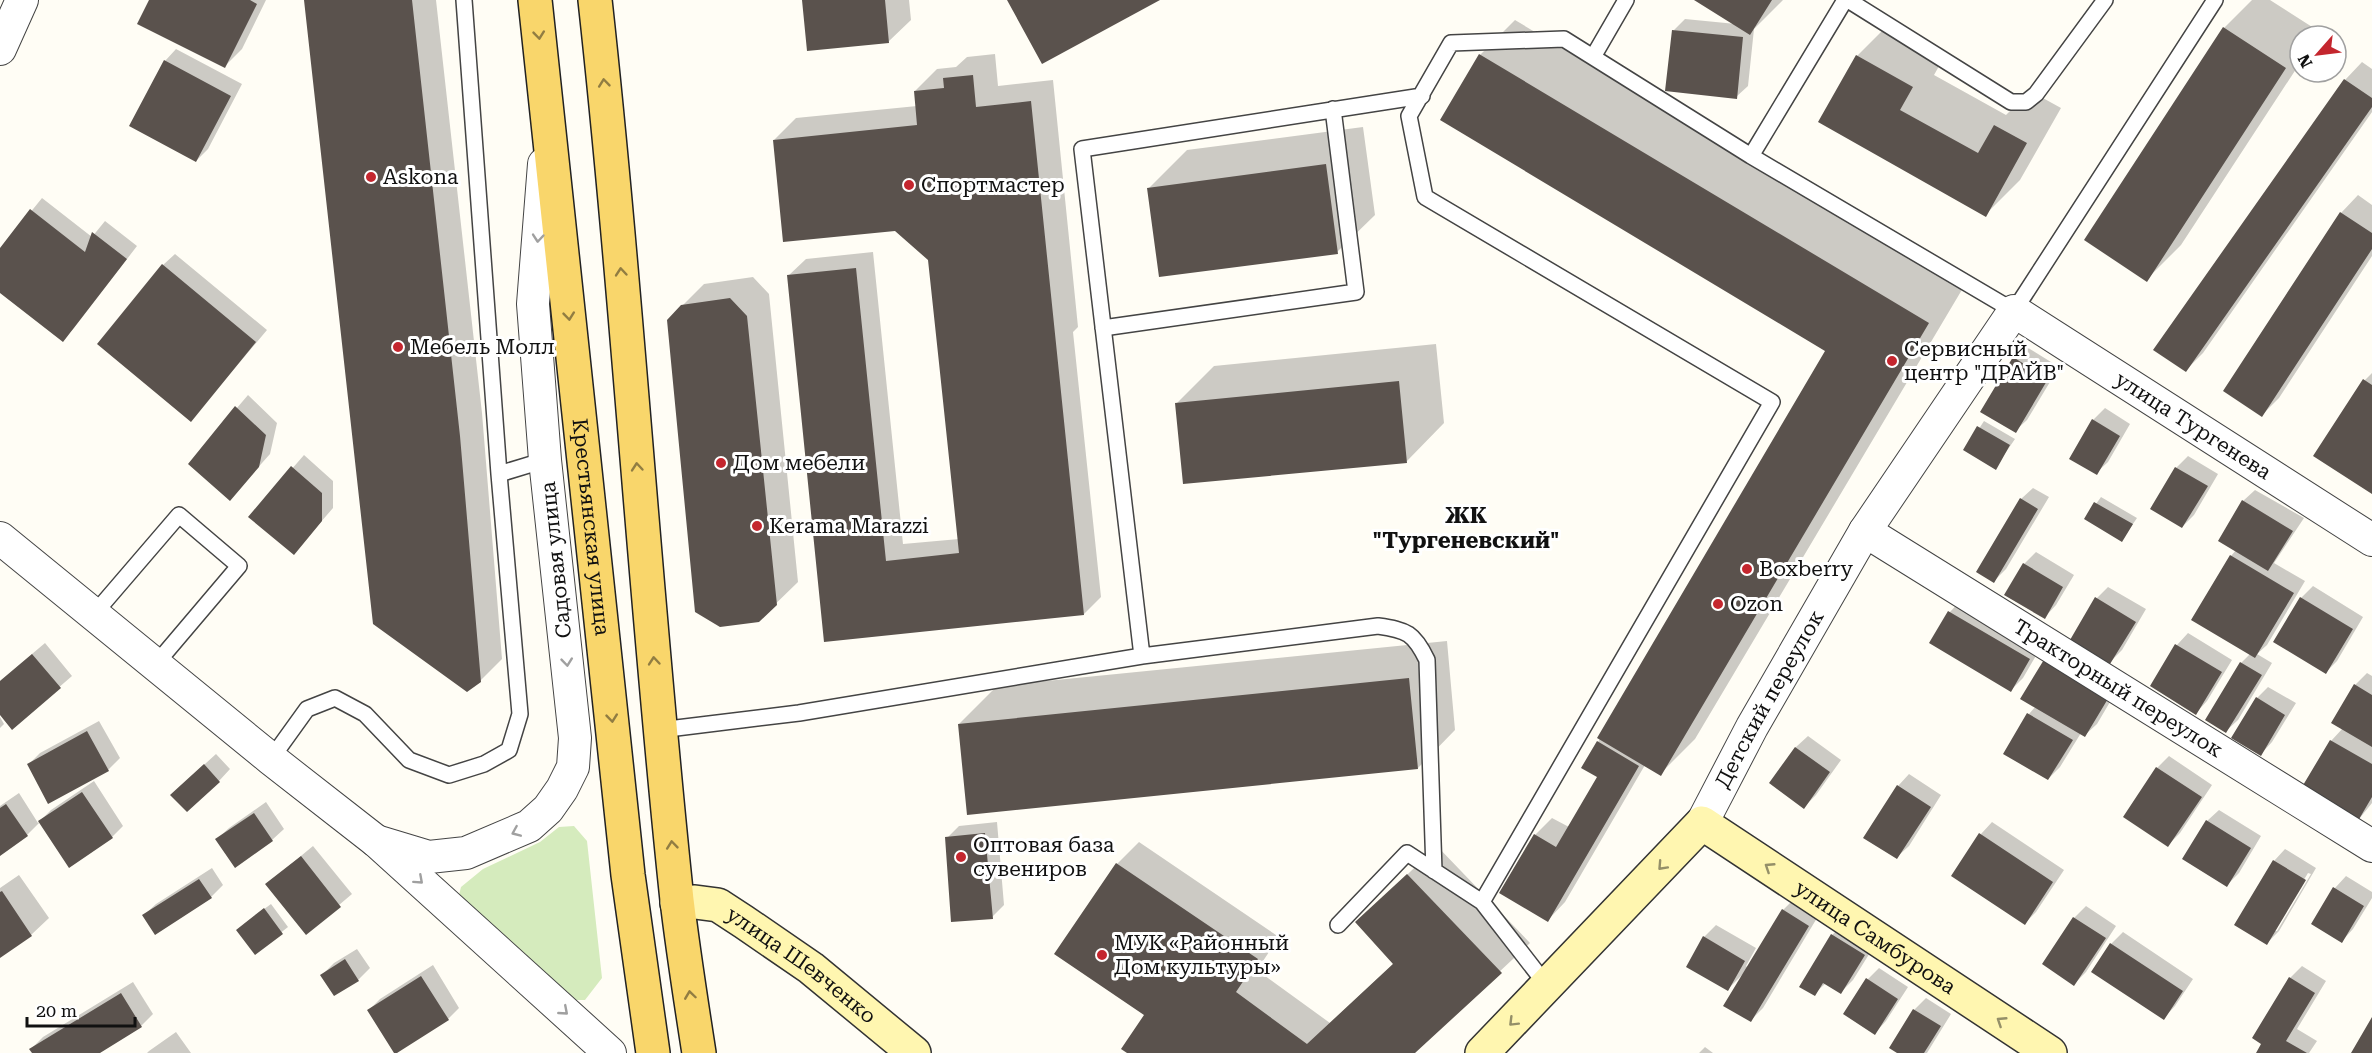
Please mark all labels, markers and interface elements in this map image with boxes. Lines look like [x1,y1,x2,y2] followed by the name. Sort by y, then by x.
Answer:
[2288,24,2348,84] north arrow
[532,30,544,39] one-way arrow
[2294,51,2316,71] text: N
[598,79,611,88] one-way arrow
[383,165,459,189] place label: Askona
[364,170,378,184] marker: Askona
[921,173,1065,197] place label: Спортмастер
[902,178,916,192] marker: Спортмастер
[532,233,545,242] one-way arrow
[614,268,627,277] one-way arrow
[562,311,575,320] one-way arrow
[410,335,555,359] place label: Мебель Молл
[1904,337,2064,385] place label: Сервисный центр "ДРАЙВ"
[391,340,405,354] marker: Мебель Молл
[1885,354,1899,368] marker: Сервисный центр "ДРАЙВ"
[2111,367,2276,485] street label: улица Тургенева
[568,417,615,637] street label: Крестьянская улица
[733,451,865,475] place label: Дом мебели
[714,456,728,470] marker: Дом мебели
[631,462,644,471] one-way arrow
[536,480,576,639] street label: Садовая улица
[1372,503,1560,553] district label: ЖК "Тургеневский"
[769,514,929,538] place label: Kerama Marazzi
[750,519,764,533] marker: Kerama Marazzi
[1759,557,1854,581] place label: Boxberry
[1740,562,1754,576] marker: Boxberry
[1730,592,1783,616] place label: Ozon
[1711,597,1725,611] marker: Ozon
[1710,606,1829,792] street label: Детский переулок
[2009,614,2227,762] street label: Тракторный переулок
[648,656,661,666] one-way arrow
[560,657,573,666] one-way arrow
[605,714,618,723] one-way arrow
[511,825,522,837] one-way arrow
[973,833,1115,881] place label: Оптовая база сувениров
[666,840,679,849] one-way arrow
[954,850,968,864] marker: Оптовая база сувениров
[1658,859,1669,870] one-way arrow
[1764,863,1775,874] one-way arrow
[412,873,423,884] one-way arrow
[1790,876,1961,1000] street label: улица Самбурова
[722,902,881,1028] street label: улица Шевченко
[1114,931,1289,979] place label: МУК «Районный Дом культуры»
[1095,948,1109,962] marker: МУК «Районный Дом культуры»
[27,990,135,1028] scale bar
[685,990,697,1000] one-way arrow
[36,1000,77,1021] text: 20 m
[557,1003,568,1014] one-way arrow
[1509,1015,1520,1026] one-way arrow
[1997,1017,2008,1028] one-way arrow

